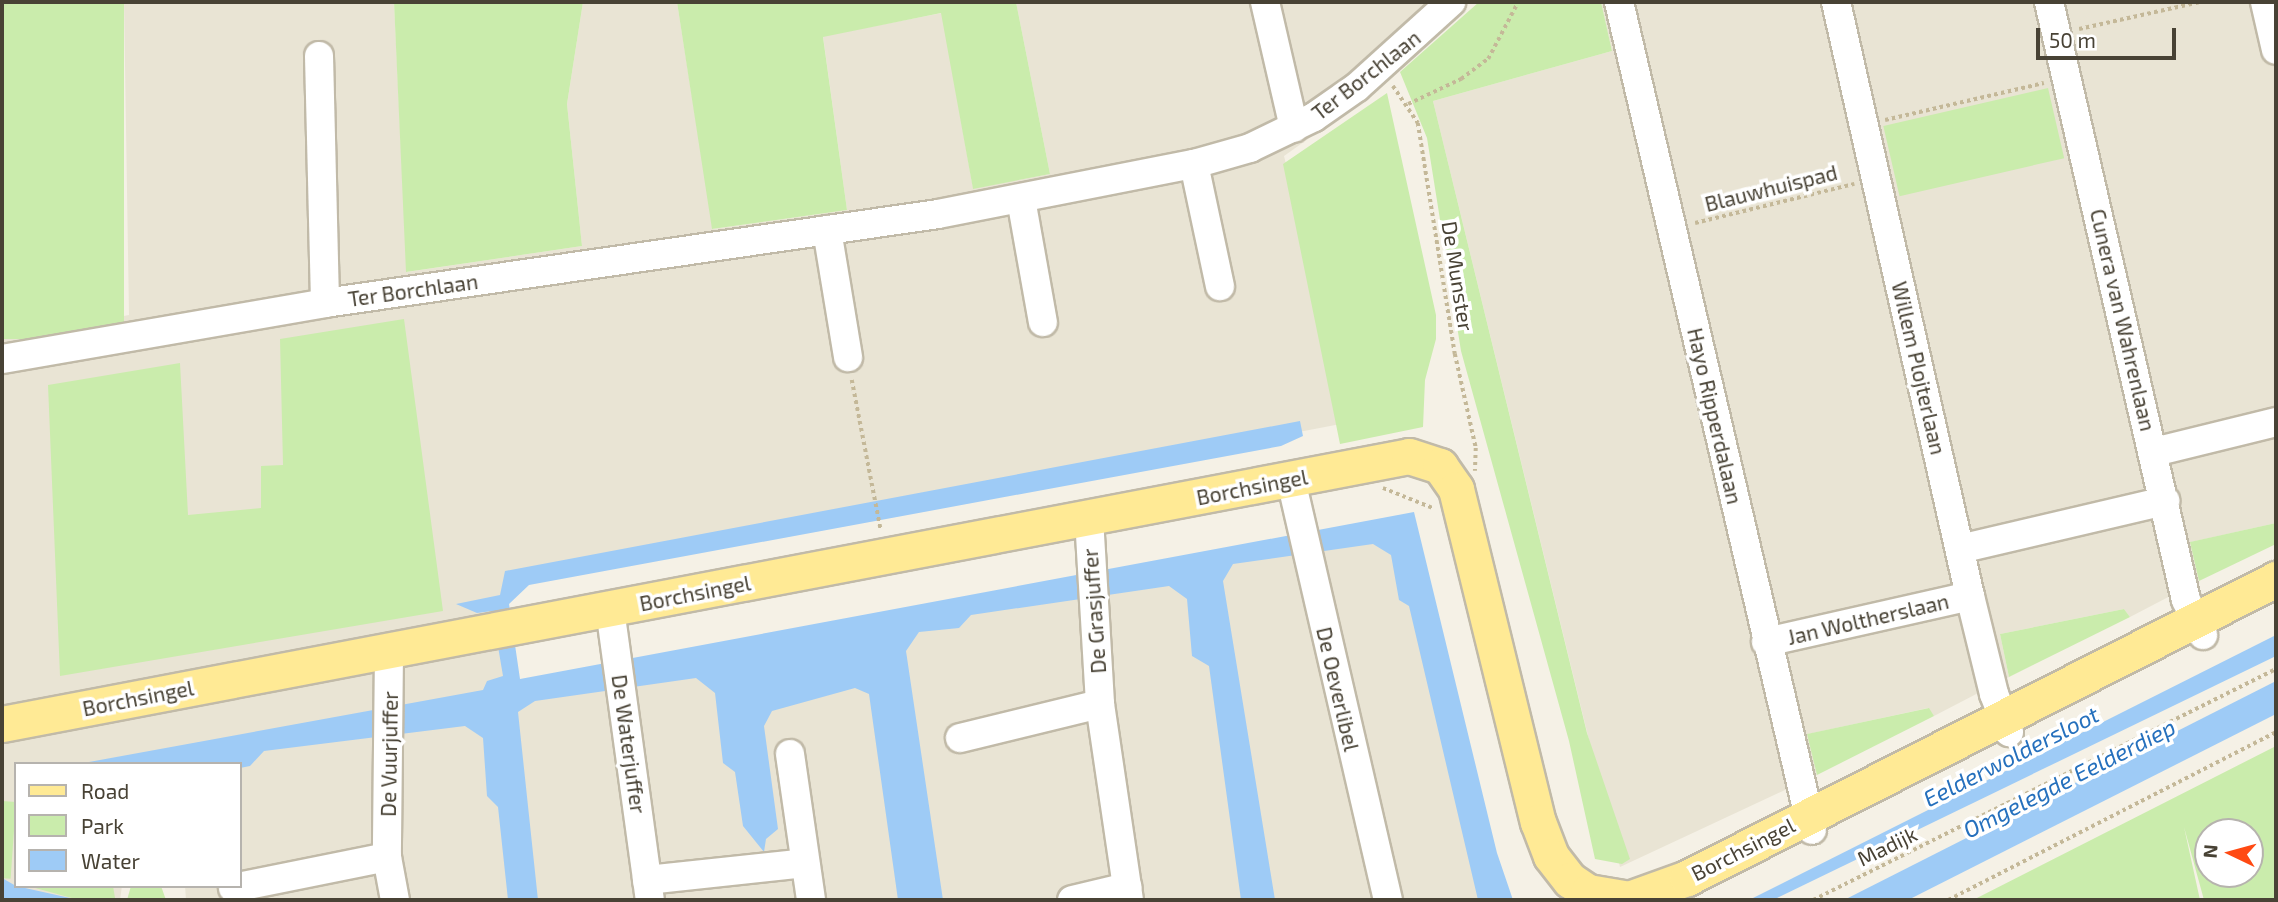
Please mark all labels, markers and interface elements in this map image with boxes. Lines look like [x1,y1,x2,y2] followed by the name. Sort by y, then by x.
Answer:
[2040,14,2180,58] scale bar
[1307,25,1425,125] street label: Ter Borchlaan
[2049,27,2096,52] text: 50 m
[1702,159,1840,217] street label: Blauwhuispad
[2085,206,2161,434] street label: Cunera van Wahrenlaan
[1437,219,1479,333] street label: De Munster
[346,268,480,312] street label: Ter Borchlaan
[1887,279,1951,457] street label: Willem Plojterlaan
[1682,325,1748,507] street label: Hayo Ripperdalaan
[1194,464,1310,510] street label: Borchsingel
[1077,548,1111,674] street label: De Grasjuffer
[637,570,753,616] street label: Borchsingel
[1785,588,1951,650] street label: Jan Woltherslaan
[1311,624,1365,754] street label: De Oeverlibel
[607,673,651,815] street label: De Waterjuffer
[80,675,196,721] street label: Borchsingel
[375,691,403,817] street label: De Vuurjuffer
[1919,700,2103,812] water label: Eelderwoldersloot
[1958,712,2180,844] water label: Omgelegde Eelderdiep
[14,762,242,888] legend
[81,778,129,803] text: Road
[1687,812,1799,886] street label: Borchsingel
[81,813,124,838] text: Park
[2194,818,2264,888] north arrow
[1853,821,1921,871] street label: Madijk
[2198,843,2222,859] text: N
[81,848,140,873] text: Water

